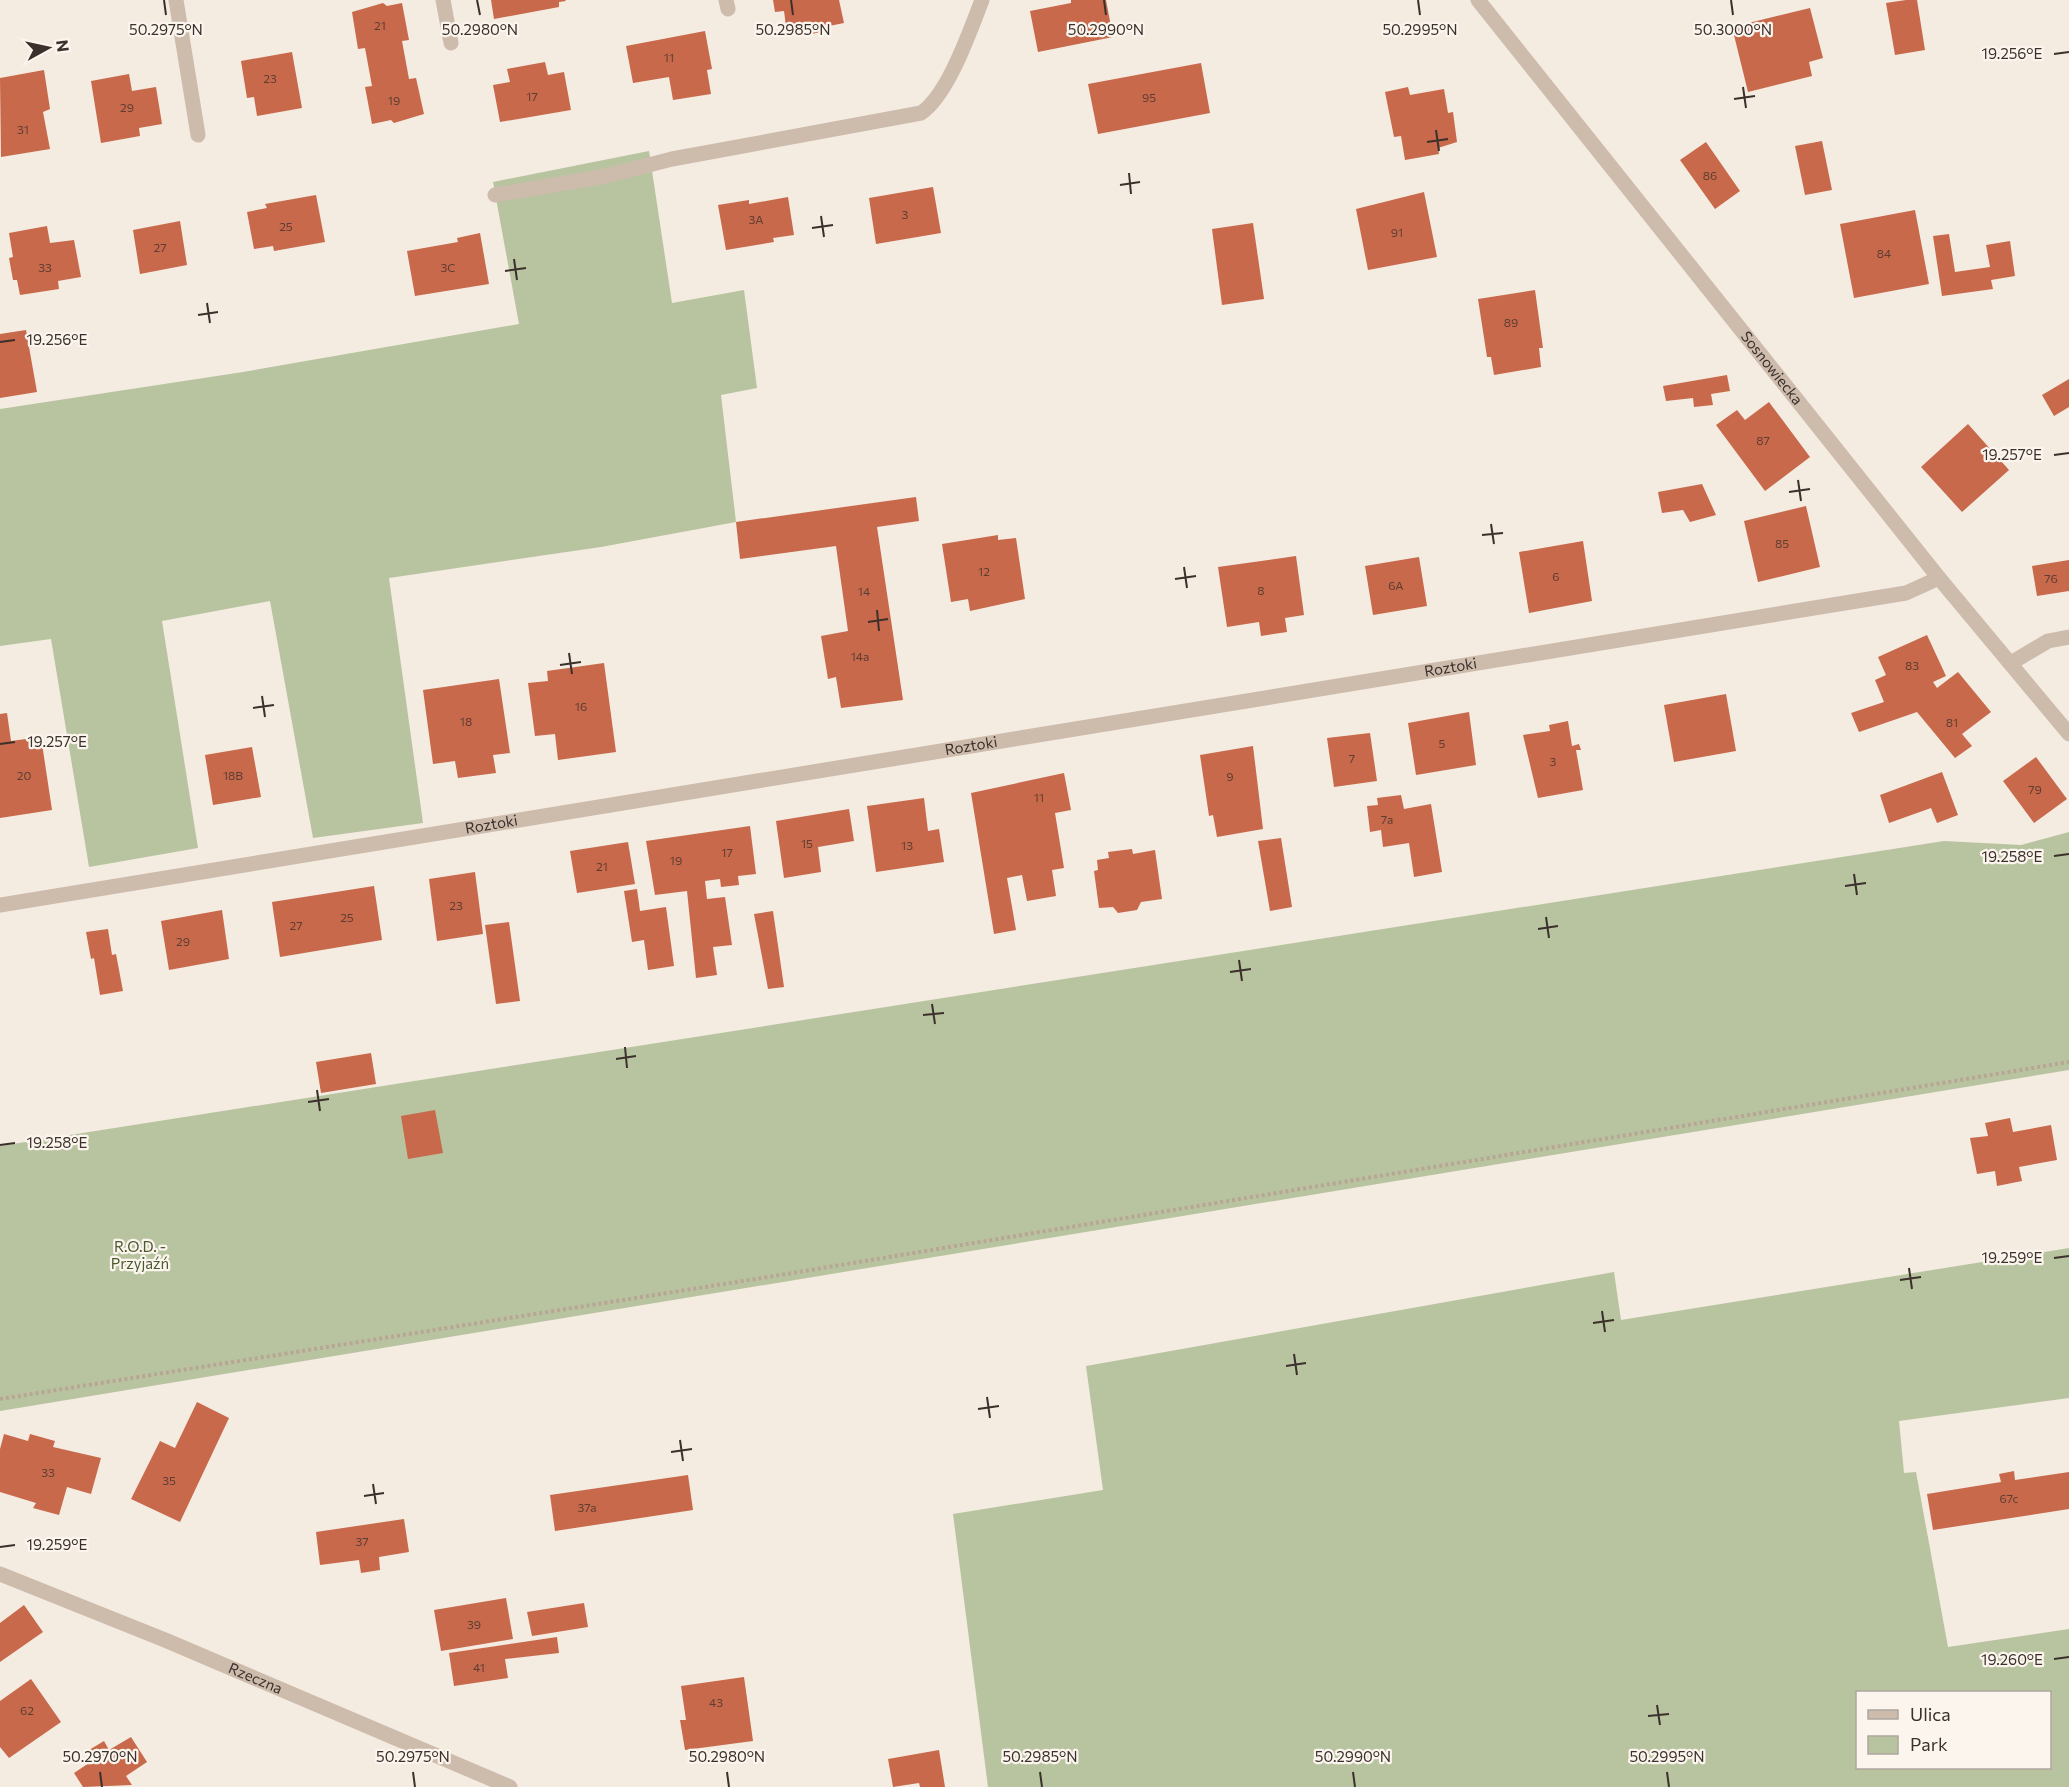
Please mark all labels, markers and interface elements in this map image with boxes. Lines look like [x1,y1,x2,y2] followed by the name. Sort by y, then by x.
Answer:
[18,18,78,78] north arrow
[374,18,386,32] house number: 21
[129,20,203,38] text: 50.2975°N
[442,20,518,38] text: 50.2980°N
[755,20,831,38] text: 50.2985°N
[1068,20,1144,38] text: 50.2990°N
[1382,20,1458,38] text: 50.2995°N
[1694,20,1772,38] text: 50.3000°N
[53,39,74,53] text: N
[1982,44,2042,62] text: 19.256°E
[664,50,674,64] house number: 11
[263,71,277,85] house number: 23
[526,89,538,103] house number: 17
[1142,90,1156,104] house number: 95
[388,93,400,107] house number: 19
[120,100,134,114] house number: 29
[17,122,29,136] house number: 31
[1703,168,1717,182] house number: 86
[902,207,909,221] house number: 3
[749,212,763,226] house number: 3A
[279,219,293,233] house number: 25
[1391,225,1403,239] house number: 91
[154,240,166,254] house number: 27
[1877,246,1891,260] house number: 84
[38,260,52,274] house number: 33
[440,260,456,274] house number: 3C
[1504,315,1518,329] house number: 89
[1738,327,1807,408] street label: Sosnowiecka
[27,330,87,348] text: 19.256°E
[1756,433,1770,447] house number: 87
[1982,445,2042,463] text: 19.257°E
[1775,536,1789,550] house number: 85
[978,564,990,578] house number: 12
[1552,569,1560,583] house number: 6
[2044,571,2058,585] house number: 76
[1388,578,1404,592] house number: 6A
[1257,583,1265,597] house number: 8
[858,584,870,598] house number: 14
[851,649,869,663] house number: 14a
[1423,653,1478,680] street label: Roztoki
[1905,658,1919,672] house number: 83
[575,699,587,713] house number: 16
[460,714,472,728] house number: 18
[1946,715,1958,729] house number: 81
[27,732,87,750] text: 19.257°E
[943,732,999,758] street label: Roztoki
[1439,736,1446,750] house number: 5
[1349,751,1355,765] house number: 7
[1550,754,1557,768] house number: 3
[17,768,31,782] house number: 20
[223,768,243,782] house number: 18B
[1226,769,1234,783] house number: 9
[2028,782,2042,796] house number: 79
[1034,790,1044,804] house number: 11
[464,810,519,837] street label: Roztoki
[1381,812,1393,826] house number: 7a
[801,836,813,850] house number: 15
[901,838,913,852] house number: 13
[721,845,733,859] house number: 17
[1982,847,2042,865] text: 19.258°E
[670,853,682,867] house number: 19
[596,859,608,873] house number: 21
[449,898,463,912] house number: 23
[340,910,354,924] house number: 25
[290,918,302,932] house number: 27
[176,934,190,948] house number: 29
[27,1133,87,1151] text: 19.258°E
[111,1237,169,1272] park label: R.O.D. - Przyjaźń
[1982,1248,2042,1266] text: 19.259°E
[41,1465,55,1479] house number: 33
[162,1473,176,1487] house number: 35
[1999,1491,2019,1505] house number: 67c
[577,1500,597,1514] house number: 37a
[355,1534,369,1548] house number: 37
[27,1535,87,1553] text: 19.259°E
[467,1617,481,1631] house number: 39
[1981,1650,2043,1668] text: 19.260°E
[226,1658,285,1697] street label: Rzeczna
[473,1660,485,1674] house number: 41
[1856,1691,2051,1769] legend
[709,1695,723,1709] house number: 43
[20,1703,34,1717] house number: 62
[1910,1703,1951,1725] text: Ulica
[1910,1733,1948,1755] text: Park
[62,1747,138,1765] text: 50.2970°N
[376,1747,450,1765] text: 50.2975°N
[689,1747,765,1765] text: 50.2980°N
[1002,1747,1078,1765] text: 50.2985°N
[1315,1747,1391,1765] text: 50.2990°N
[1629,1747,1705,1765] text: 50.2995°N

